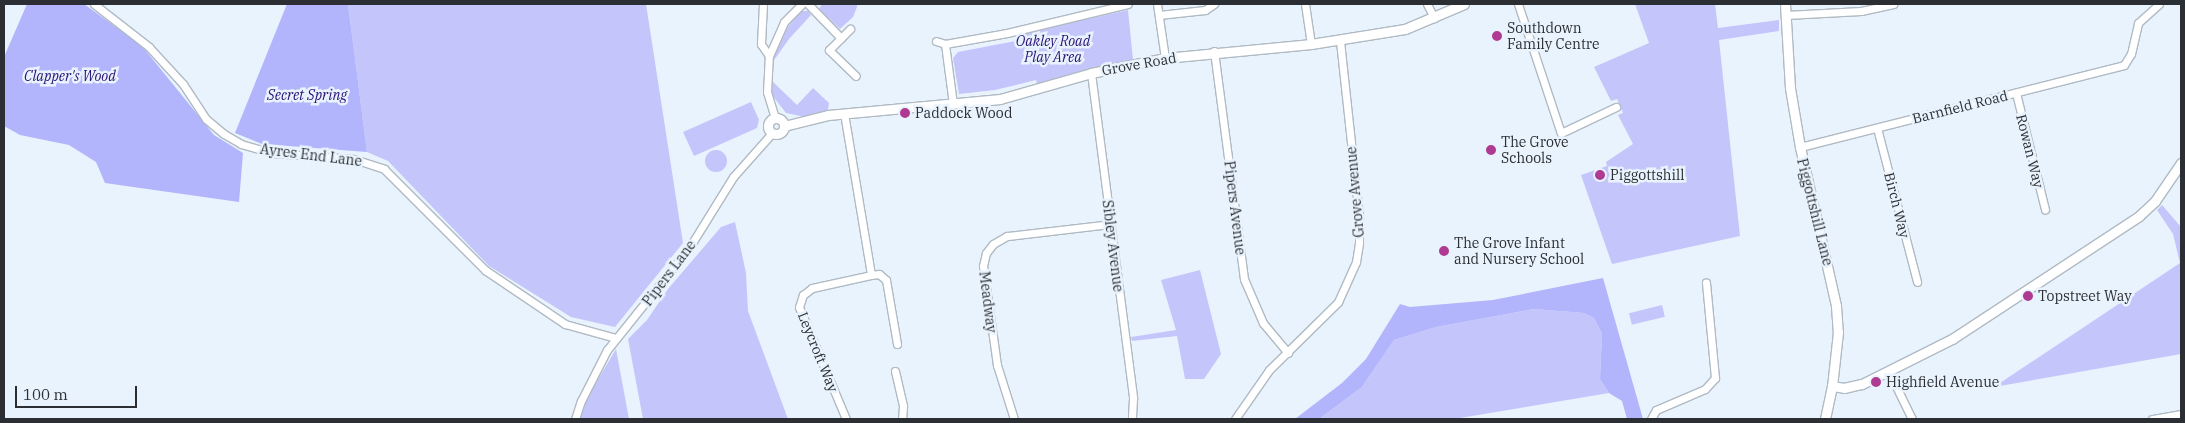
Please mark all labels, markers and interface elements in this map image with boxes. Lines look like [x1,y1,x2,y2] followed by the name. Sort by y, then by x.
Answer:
[1507,20,1600,52] place label: Southdown Family Centre
[1491,30,1503,42] marker: Southdown Family Centre
[1016,33,1090,65] park label: Oakley Road Play Area
[1100,49,1178,79] street label: Grove Road
[24,68,116,84] park label: Clapper's Wood
[267,87,347,103] park label: Secret Spring
[1910,87,2010,127] street label: Barnfield Road
[915,105,1012,121] place label: Paddock Wood
[899,107,911,119] marker: Paddock Wood
[2013,112,2047,190] street label: Rowan Way
[1501,134,1569,166] place label: The Grove Schools
[259,140,363,170] street label: Ayres End Lane
[1485,144,1497,156] marker: The Grove Schools
[1343,146,1367,238] street label: Grove Avenue
[1794,157,1836,267] street label: Piggottshill Lane
[1221,160,1249,256] street label: Pipers Avenue
[1610,167,1684,183] place label: Piggottshill
[1594,169,1606,181] marker: Piggottshill
[1881,171,1913,239] street label: Birch Way
[1099,199,1127,293] street label: Sibley Avenue
[1454,235,1584,268] place label: The Grove Infant and Nursery School
[639,237,699,309] street label: Pipers Lane
[1438,245,1450,257] marker: The Grove Infant and Nursery School
[976,270,1000,334] street label: Meadway
[2038,288,2132,304] place label: Topstreet Way
[2022,290,2034,302] marker: Topstreet Way
[794,309,842,395] street label: Leycroft Way
[1886,374,1999,390] place label: Highfield Avenue
[18,376,140,408] scale bar
[1870,376,1882,388] marker: Highfield Avenue
[23,385,68,404] text: 100 m

